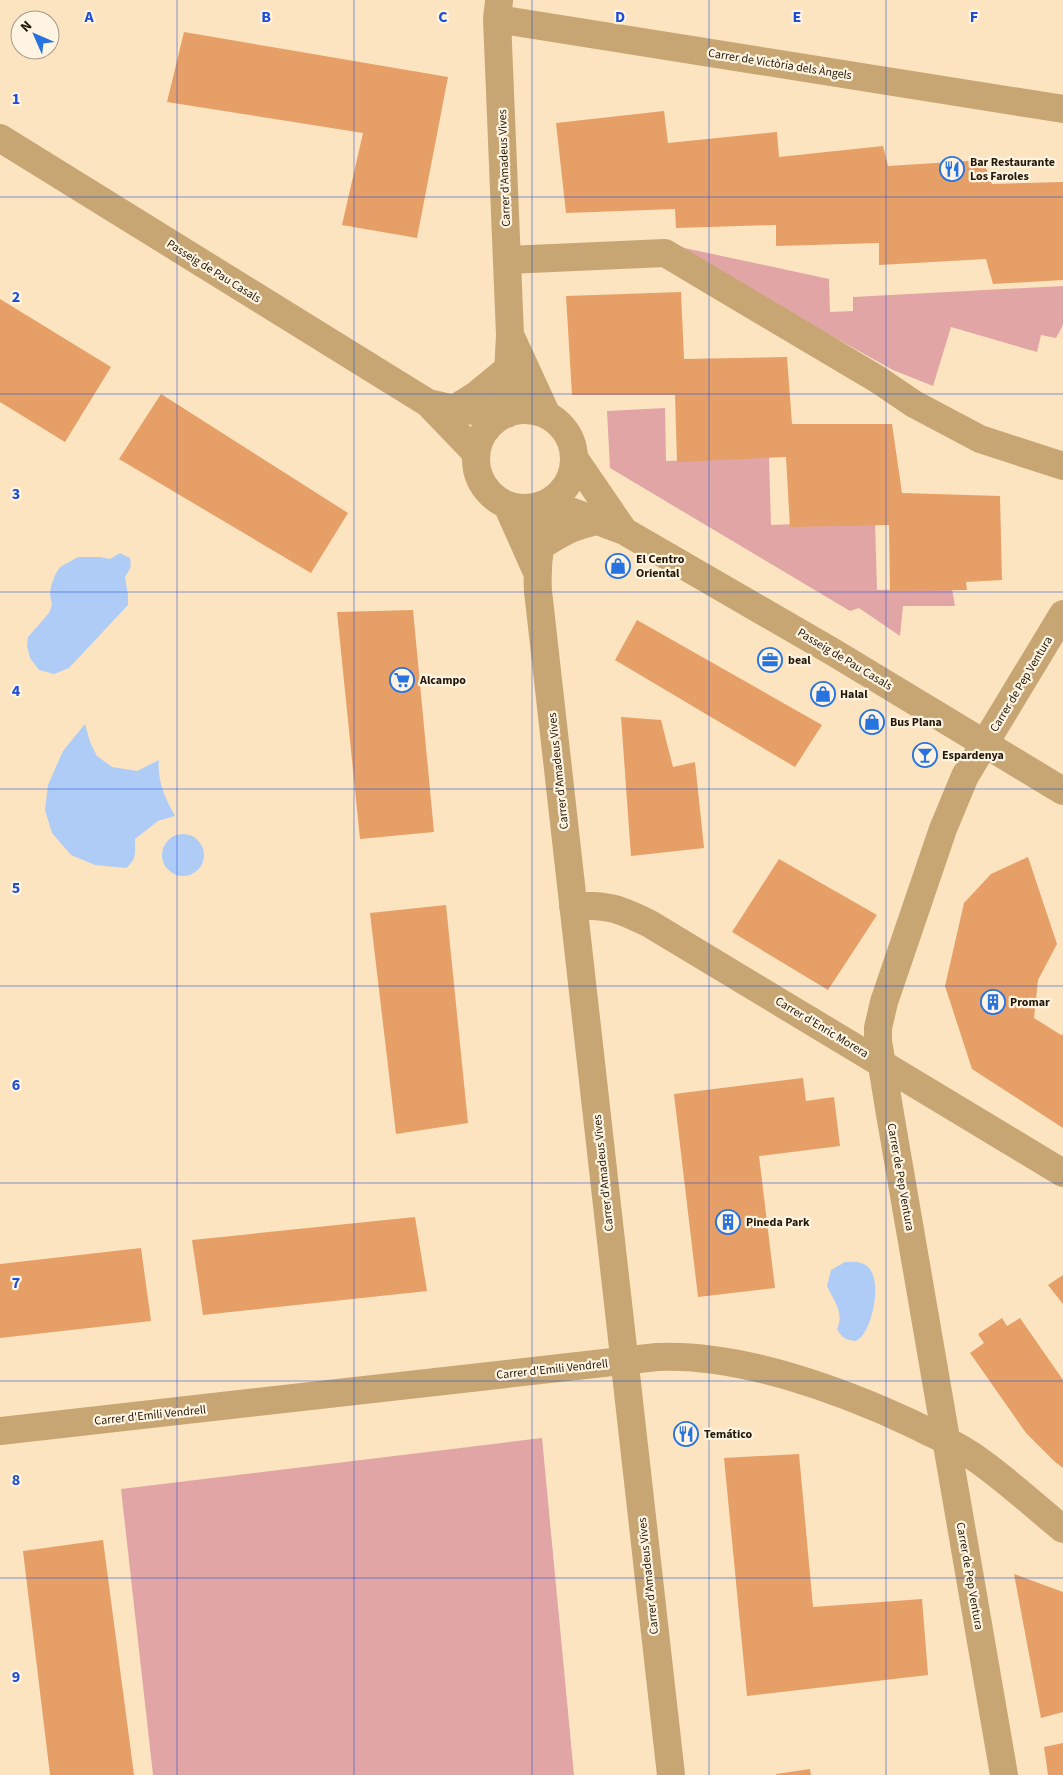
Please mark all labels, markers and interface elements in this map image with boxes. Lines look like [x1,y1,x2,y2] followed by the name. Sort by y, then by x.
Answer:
[83,6,94,28] text: A
[261,6,271,28] text: B
[438,6,448,28] text: C
[615,6,625,28] text: D
[793,6,801,28] text: E
[970,6,978,28] text: F
[10,10,60,60] north arrow
[16,16,37,37] text: N
[707,45,853,84] street label: Carrer de Victòria dels Àngels
[12,88,20,110] text: 1
[494,109,515,227] street label: Carrer d'Amadeus Vives
[970,154,1055,185] place label: Bar Restaurante Los Faroles
[939,156,965,182] restaurant icon: Bar Restaurante Los Faroles
[163,236,264,307] street label: Passeig de Pau Casals
[12,286,20,308] text: 2
[12,483,20,505] text: 3
[636,551,685,582] place label: El Centro Oriental
[605,553,631,579] shop icon: El Centro Oriental
[794,624,895,695] street label: Passeig de Pau Casals
[986,633,1057,735] street label: Carrer de Pep Ventura
[757,647,783,673] office icon: beal
[788,652,811,669] place label: beal
[389,667,415,693] supermarket icon: Alcampo
[419,672,466,689] place label: Alcampo
[12,680,21,702] text: 4
[810,681,836,707] shop icon: Halal
[840,686,868,703] place label: Halal
[859,709,885,735] shop icon: Bus Plana
[544,712,573,830] street label: Carrer d'Amadeus Vives
[890,714,942,731] place label: Bus Plana
[912,742,938,768] bar icon: Espardenya
[942,747,1004,764] place label: Espardenya
[12,877,20,899] text: 5
[980,989,1006,1015] building icon: Promar
[772,993,872,1062] street label: Carrer d'Enric Morera
[1010,994,1050,1011] place label: Promar
[12,1074,20,1096] text: 6
[589,1114,618,1232] street label: Carrer d'Amadeus Vives
[883,1122,918,1232] street label: Carrer de Pep Ventura
[715,1209,741,1235] building icon: Pineda Park
[746,1214,810,1231] place label: Pineda Park
[12,1272,20,1294] text: 7
[495,1355,609,1384] street label: Carrer d'Emili Vendrell
[93,1401,207,1430] street label: Carrer d'Emili Vendrell
[673,1421,699,1447] restaurant icon: Temático
[704,1426,753,1443] place label: Temático
[12,1469,20,1491] text: 8
[634,1517,663,1635] street label: Carrer d'Amadeus Vives
[952,1521,987,1631] street label: Carrer de Pep Ventura
[12,1666,20,1688] text: 9

